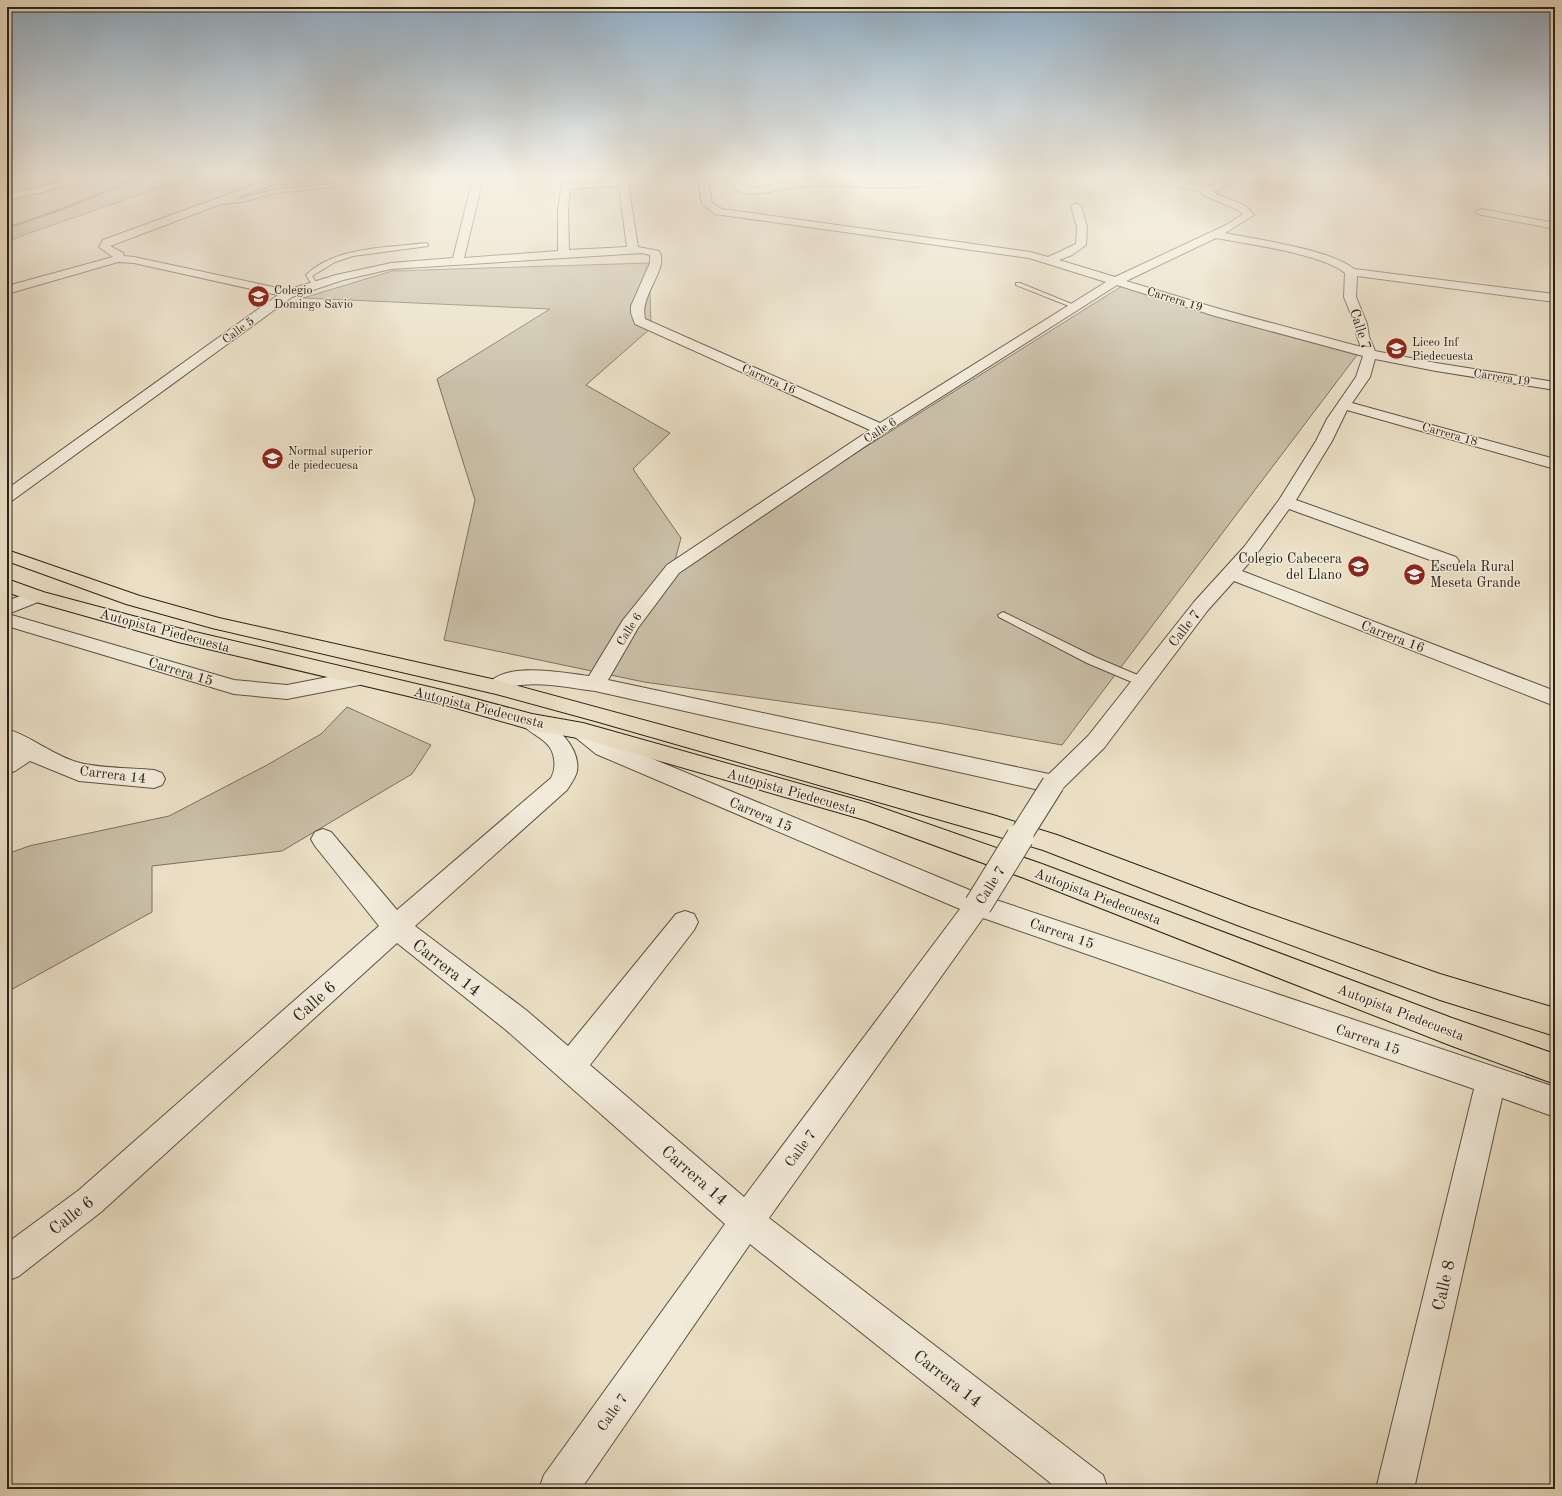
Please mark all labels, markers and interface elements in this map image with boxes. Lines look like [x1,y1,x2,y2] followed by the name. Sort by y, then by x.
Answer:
[246,284,272,310] school or university icon: Colegio Domingo Savio
[274,285,353,311] place label: Colegio Domingo Savio
[1145,286,1204,314] street label: Carrera 19
[1347,307,1373,352] street label: Calle 7
[220,314,257,346] street label: Calle 5
[1383,336,1409,362] school or university icon: Liceo Inf Piedecuesta
[1412,337,1473,363] place label: Liceo Inf Piedecuesta
[740,363,797,397] street label: Carrera 16
[1473,368,1531,388] street label: Carrera 19
[862,416,899,446] street label: Calle 6
[1420,421,1479,449] street label: Carrera 18
[260,445,286,471] school or university icon: Normal superior de piedecuesa
[288,446,373,472] place label: Normal superior de piedecuesa
[1238,552,1342,582] place label: Colegio Cabecera del Llano
[1345,553,1371,579] school or university icon: Colegio Cabecera del Llano
[1430,560,1520,590] place label: Escuela Rural Meseta Grande
[1402,561,1428,587] school or university icon: Escuela Rural Meseta Grande
[98,607,231,655] street label: Autopista Piedecuesta
[1166,608,1203,650] street label: Calle 7
[615,611,645,648] street label: Calle 6
[1359,618,1426,655] street label: Carrera 16
[147,655,215,688] street label: Carrera 15
[412,685,546,731] street label: Autopista Piedecuesta
[79,764,147,786] street label: Carrera 14
[725,767,858,817] street label: Autopista Piedecuesta
[727,795,794,834] street label: Carrera 15
[974,864,1008,907] street label: Calle 7
[1032,866,1163,928] street label: Autopista Piedecuesta
[1028,916,1096,951] street label: Carrera 15
[409,936,483,1000] street label: Carrera 14
[290,979,340,1026] street label: Calle 6
[1335,982,1466,1044] street label: Autopista Piedecuesta
[1334,1022,1402,1057] street label: Carrera 15
[783,1127,819,1170] street label: Calle 7
[658,1143,730,1209] street label: Carrera 14
[46,1194,97,1239] street label: Calle 6
[1430,1258,1459,1312] street label: Calle 8
[910,1347,984,1411] street label: Carrera 14
[595,1391,631,1434] street label: Calle 7

